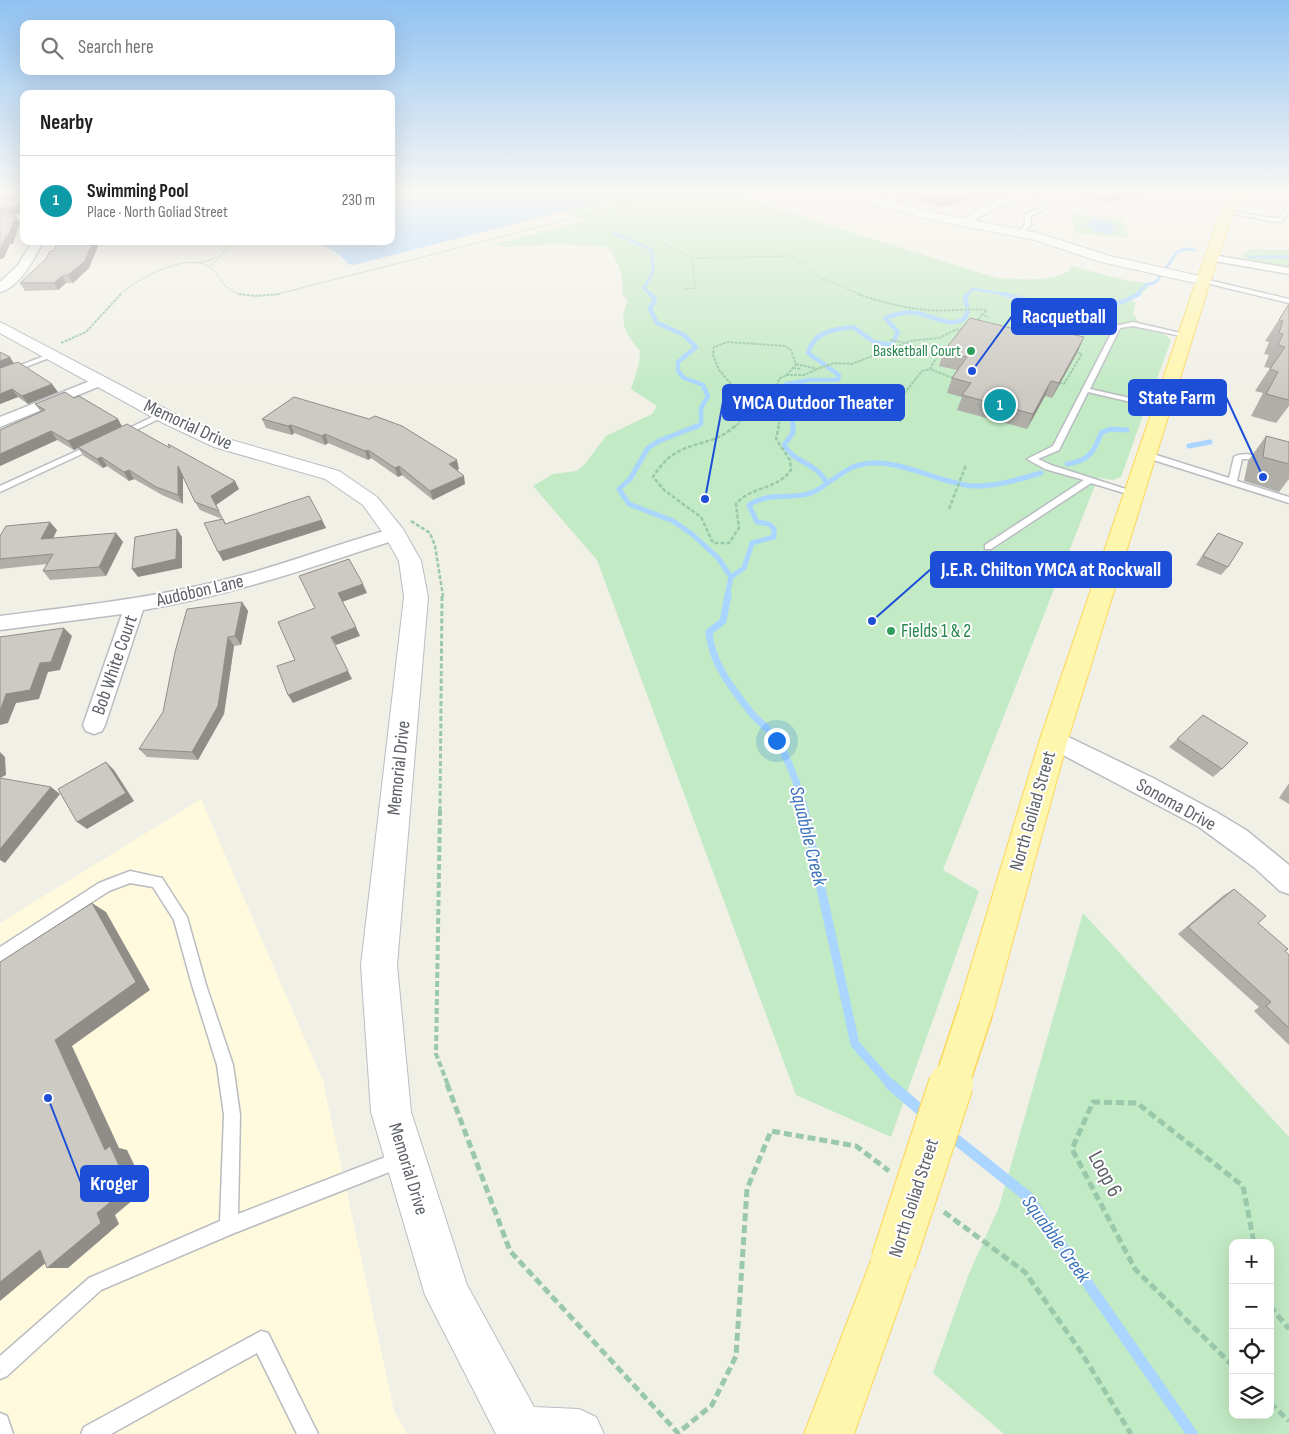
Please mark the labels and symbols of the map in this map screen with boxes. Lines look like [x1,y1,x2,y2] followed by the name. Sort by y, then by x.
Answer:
[1012,299,1116,334] callout: Racquetball
[1022,305,1106,329] text: Racquetball
[873,342,961,361] place label: Basketball Court
[965,345,977,357] marker: Basketball Court
[1129,380,1226,415] callout: State Farm
[723,385,904,420] callout: YMCA Outdoor Theater
[984,386,1016,424] pin: 1
[1138,386,1216,410] text: State Farm
[732,391,894,415] text: YMCA Outdoor Theater
[140,394,236,456] street label: Memorial Drive
[931,552,1171,587] callout: J.E.R. Chilton YMCA at Rockwall
[940,558,1161,582] text: J.E.R. Chilton YMCA at Rockwall
[153,570,246,612] street label: Audobon Lane
[87,612,143,718] street label: Bob White Court
[901,620,971,643] place label: Fields 1 & 2
[885,625,897,637] marker: Fields 1 & 2
[383,720,415,816] street label: Memorial Drive
[764,728,790,754] your location
[1005,748,1061,873] street label: North Goliad Street
[1132,774,1220,836] street label: Sonoma Drive
[784,784,832,889] water label: Squabble Creek
[383,1120,433,1218] street label: Memorial Drive
[884,1136,944,1260] street label: North Goliad Street
[1082,1146,1128,1202] street label: Loop 6
[81,1166,148,1201] callout: Kroger
[90,1172,138,1196] text: Kroger
[1016,1191,1096,1288] water label: Squabble Creek

